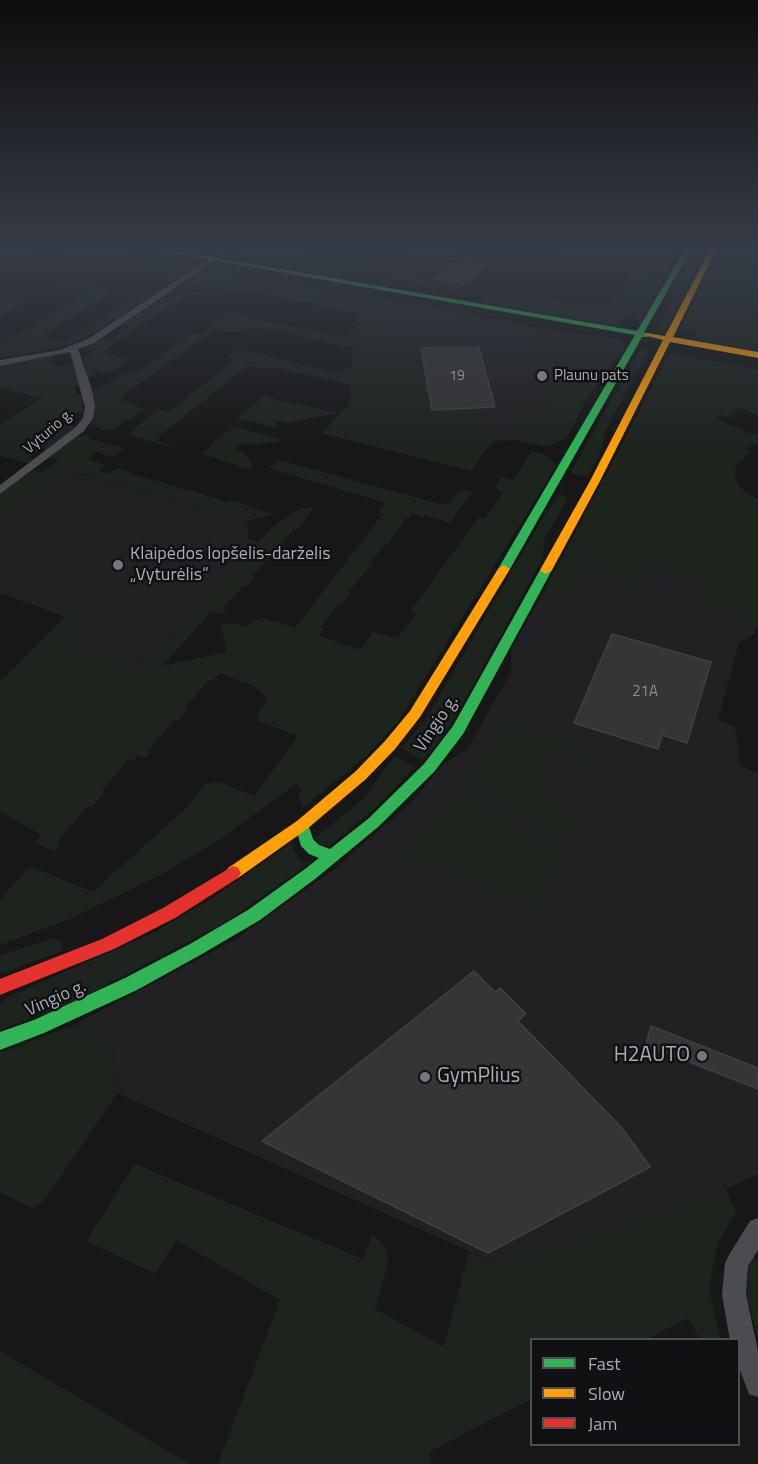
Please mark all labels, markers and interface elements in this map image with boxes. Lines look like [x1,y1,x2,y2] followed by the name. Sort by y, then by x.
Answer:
[554,367,629,385] place label: Plaunu pats
[449,369,465,385] house number: 19
[535,369,549,383] marker: Plaunu pats
[21,406,77,458] street label: Vyturio g.
[130,544,331,586] place label: Klaipėdos lopšelis-darželis „Vyturėlis“
[111,558,125,572] marker: Klaipėdos lopšelis-darželis „Vyturėlis“
[632,683,658,701] house number: 21A
[410,691,464,757] street label: Vingio g.
[22,976,90,1022] street label: Vingio g.
[614,1043,690,1069] place label: H2AUTO
[695,1049,709,1063] marker: H2AUTO
[437,1064,520,1090] place label: GymPlius
[418,1070,432,1084] marker: GymPlius
[530,1338,740,1446] legend
[588,1350,621,1377] text: Fast
[588,1380,625,1407] text: Slow
[588,1410,617,1437] text: Jam

